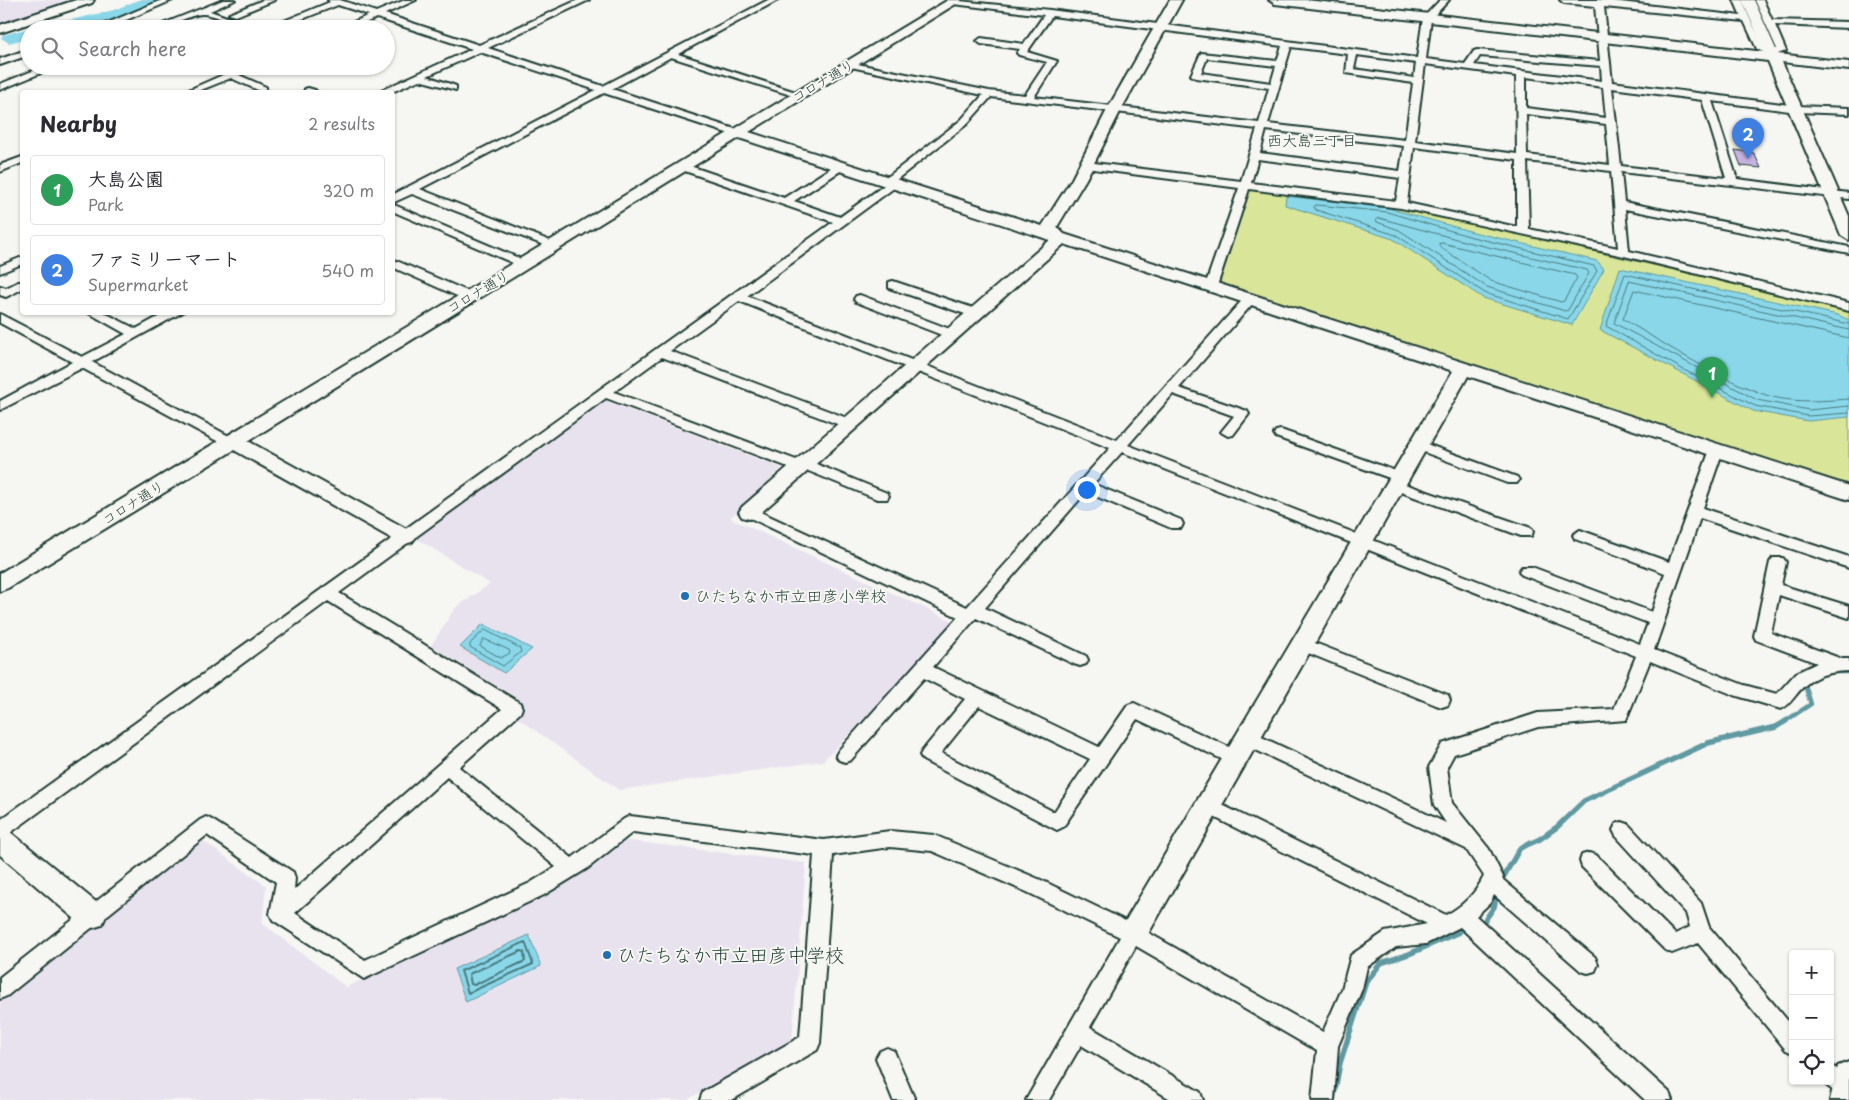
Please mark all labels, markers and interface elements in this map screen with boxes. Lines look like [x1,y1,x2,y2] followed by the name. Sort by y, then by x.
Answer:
[20,20,395,75] search box
[38,34,66,62] icon: search
[78,34,187,62] text: Search here
[787,54,858,108] street label: コロナ通り
[40,107,117,139] text: Nearby
[308,111,375,135] text: 2 results
[1732,118,1764,159] pin: 2
[1267,128,1357,151] district label: 西大島三丁目
[88,164,164,192] text: 大島公園
[53,178,61,202] text: 1
[323,178,374,202] text: 320 m
[88,192,124,216] text: Park
[88,244,241,272] text: ファミリーマート
[51,258,63,282] text: 2
[321,258,374,282] text: 540 m
[442,265,513,319] street label: コロナ通り
[88,272,188,296] text: Supermarket
[1696,357,1728,398] pin: 1
[97,475,168,530] street label: コロナ通り
[1074,477,1100,503] your location
[695,583,886,607] place label: ひたちなか市立田彦小学校
[679,590,691,602] marker: ひたちなか市立田彦小学校
[617,940,844,968] place label: ひたちなか市立田彦中学校
[601,949,613,961] marker: ひたちなか市立田彦中学校
[1789,950,1834,1085] map controls
[1789,950,1834,995] button: +
[1789,995,1834,1040] button: −
[1789,1040,1834,1085] button: locate

